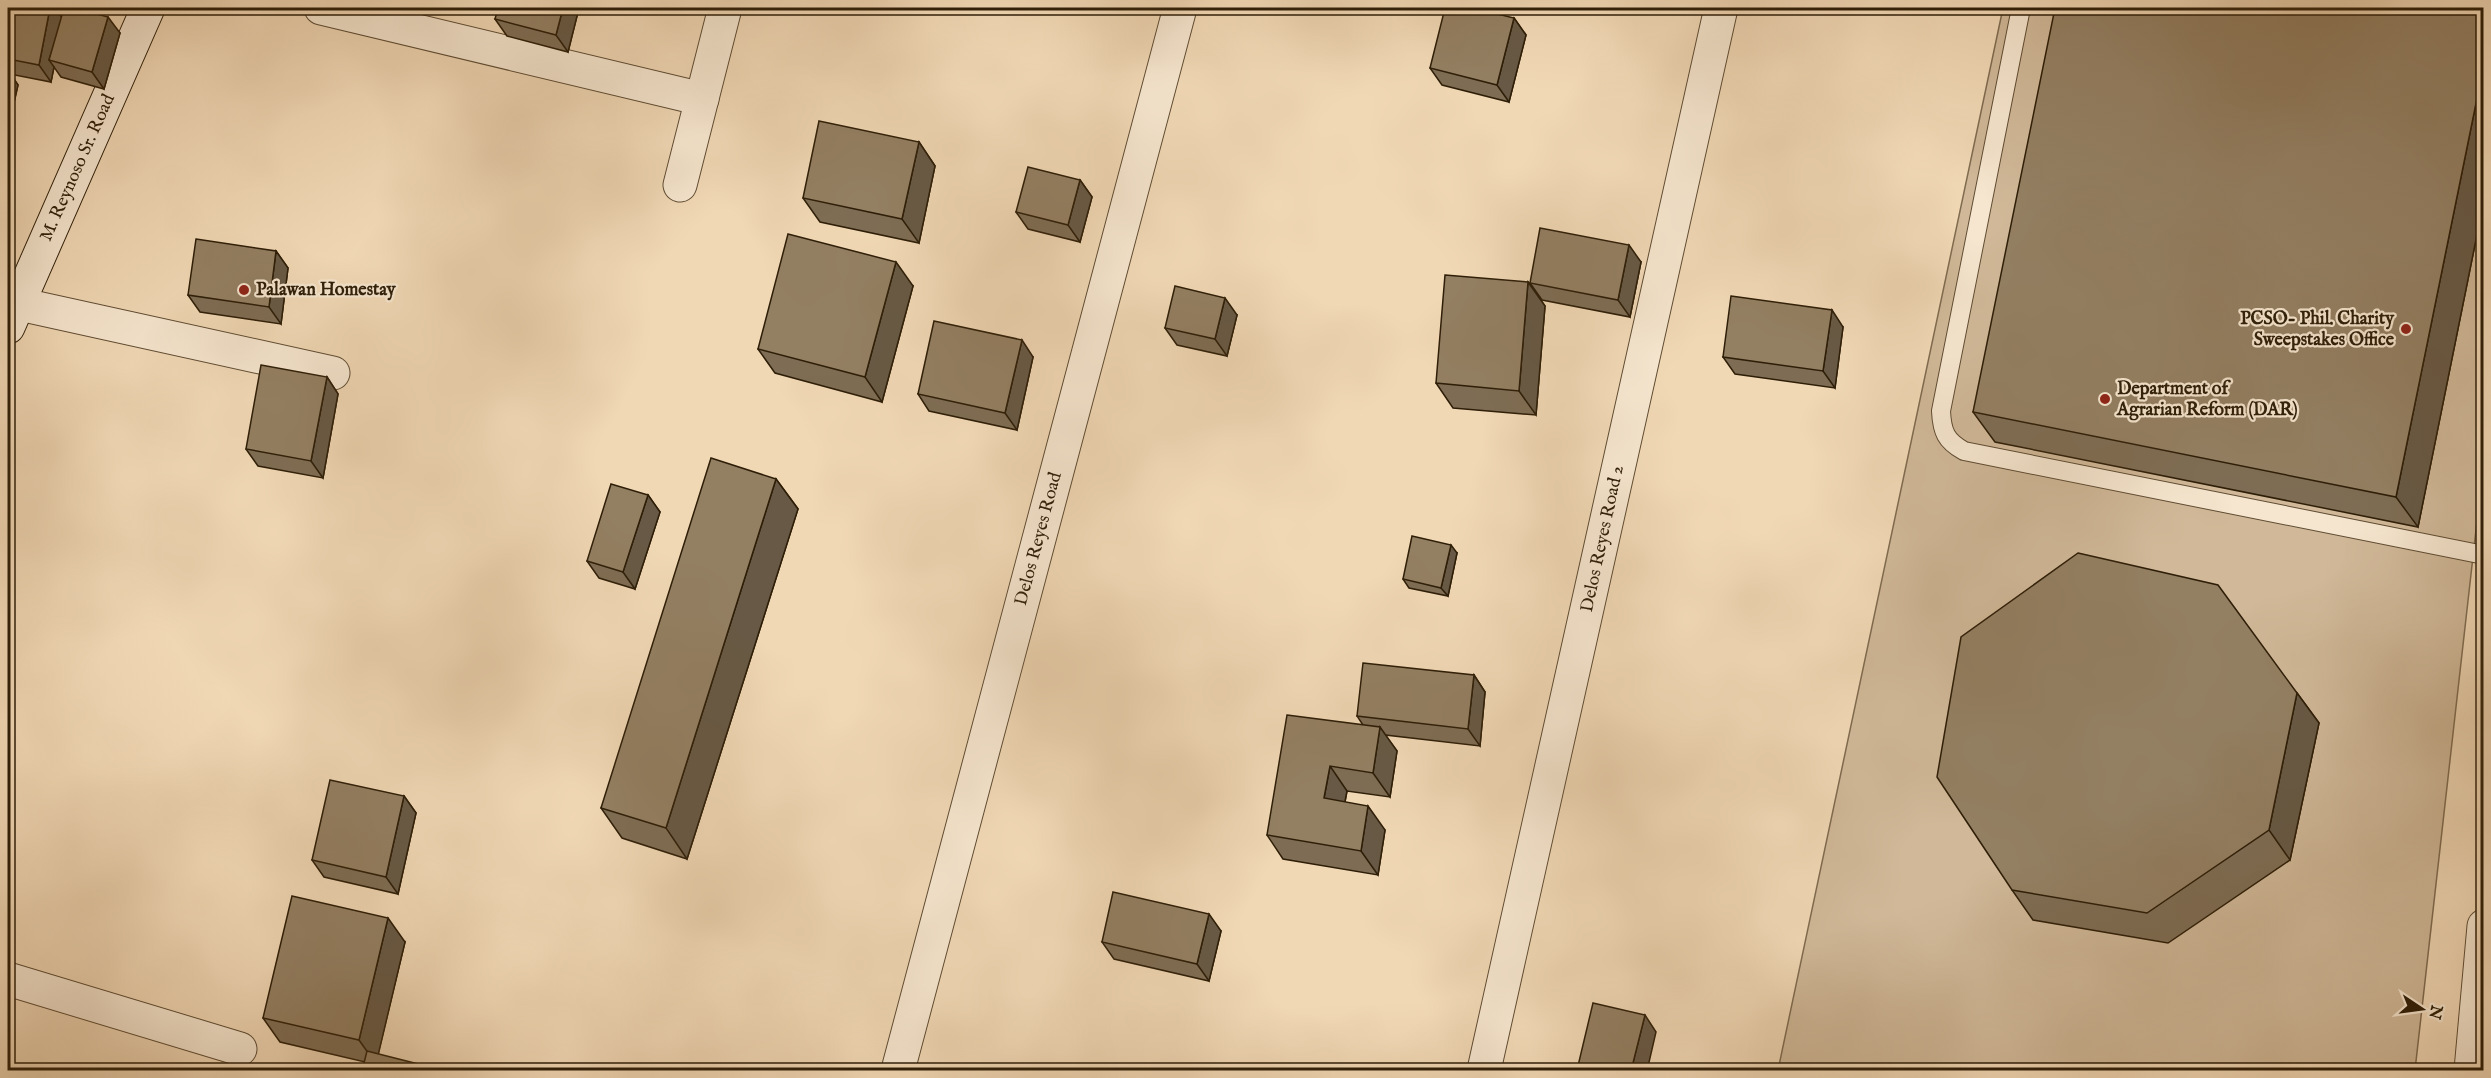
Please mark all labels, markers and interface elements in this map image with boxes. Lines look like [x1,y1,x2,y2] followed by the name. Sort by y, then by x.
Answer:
[35,90,121,245] street label: M. Reynoso Sr. Road
[256,279,397,302] place label: Palawan Homestay
[237,283,251,297] marker: Palawan Homestay
[2240,308,2395,352] place label: PCSO- Phil. Charity Sweepstakes Office
[2399,322,2413,336] marker: PCSO- Phil. Charity Sweepstakes Office
[2116,378,2297,422] place label: Department of Agrarian Reform (DAR)
[2098,392,2112,406] marker: Department of Agrarian Reform (DAR)
[1576,463,1630,615] street label: Delos Reyes Road 2
[1010,469,1068,608] street label: Delos Reyes Road
[2392,979,2452,1039] north arrow
[2423,1002,2446,1021] text: N

